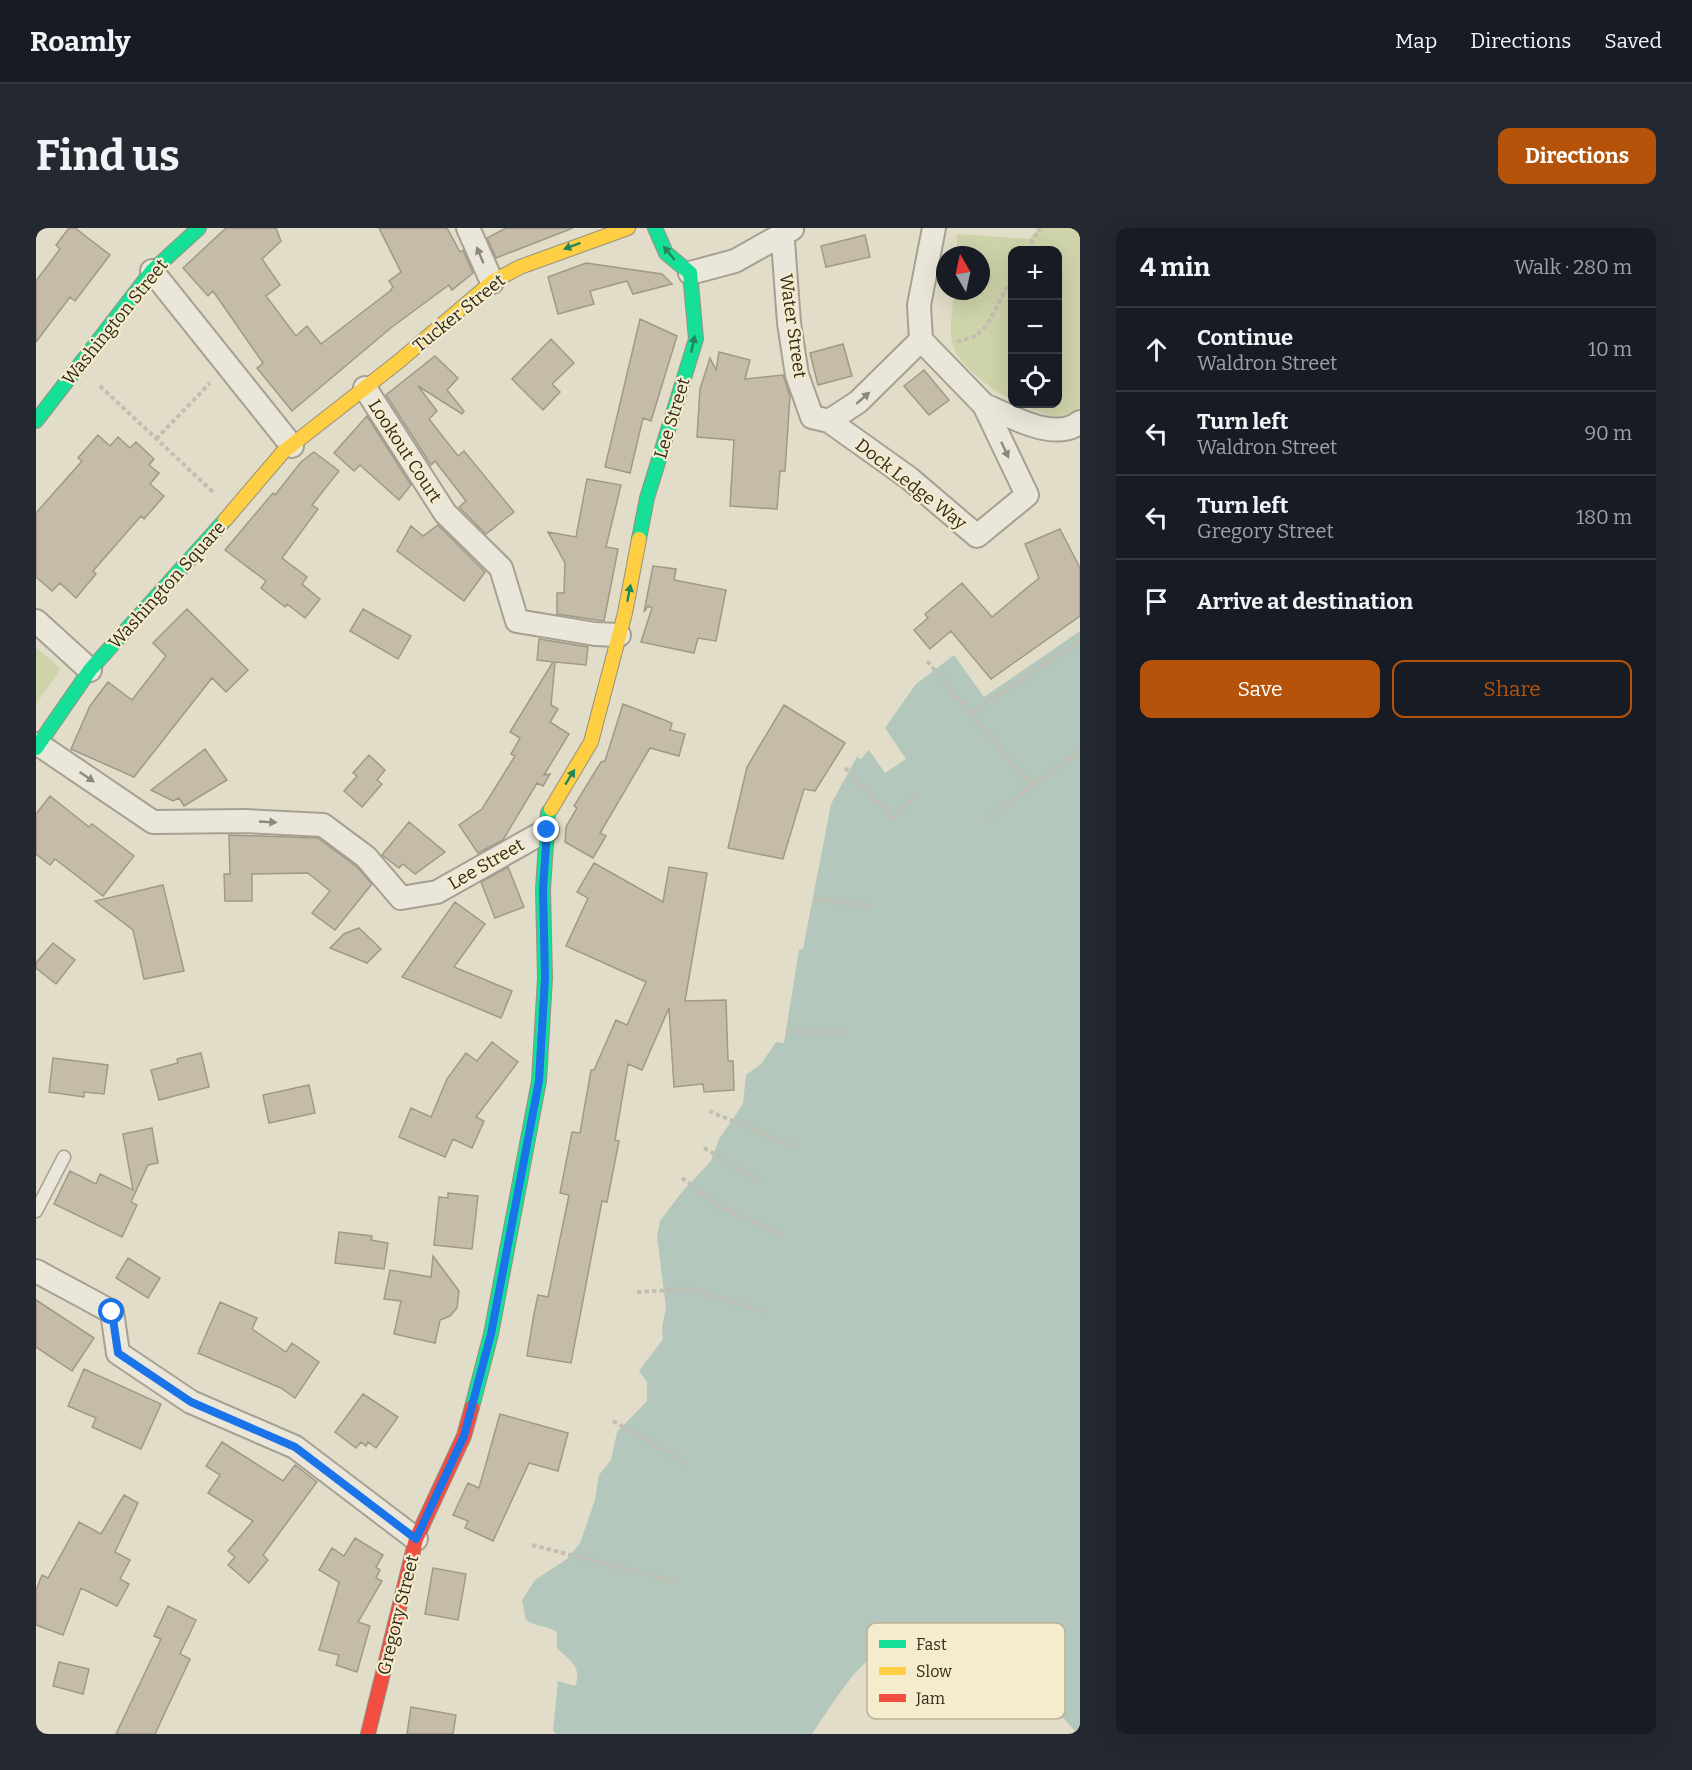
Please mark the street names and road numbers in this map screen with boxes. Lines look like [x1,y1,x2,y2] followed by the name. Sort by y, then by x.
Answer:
[57,254,173,389] street label: Washington Street
[409,269,510,357] street label: Tucker Street
[775,272,811,380] street label: Water Street
[649,374,695,461] street label: Lee Street
[363,395,447,507] street label: Lookout Court
[851,434,971,535] street label: Dock Ledge Way
[104,517,230,653] street label: Washington Square
[444,833,528,894] street label: Lee Street
[372,1552,424,1677] street label: Gregory Street

